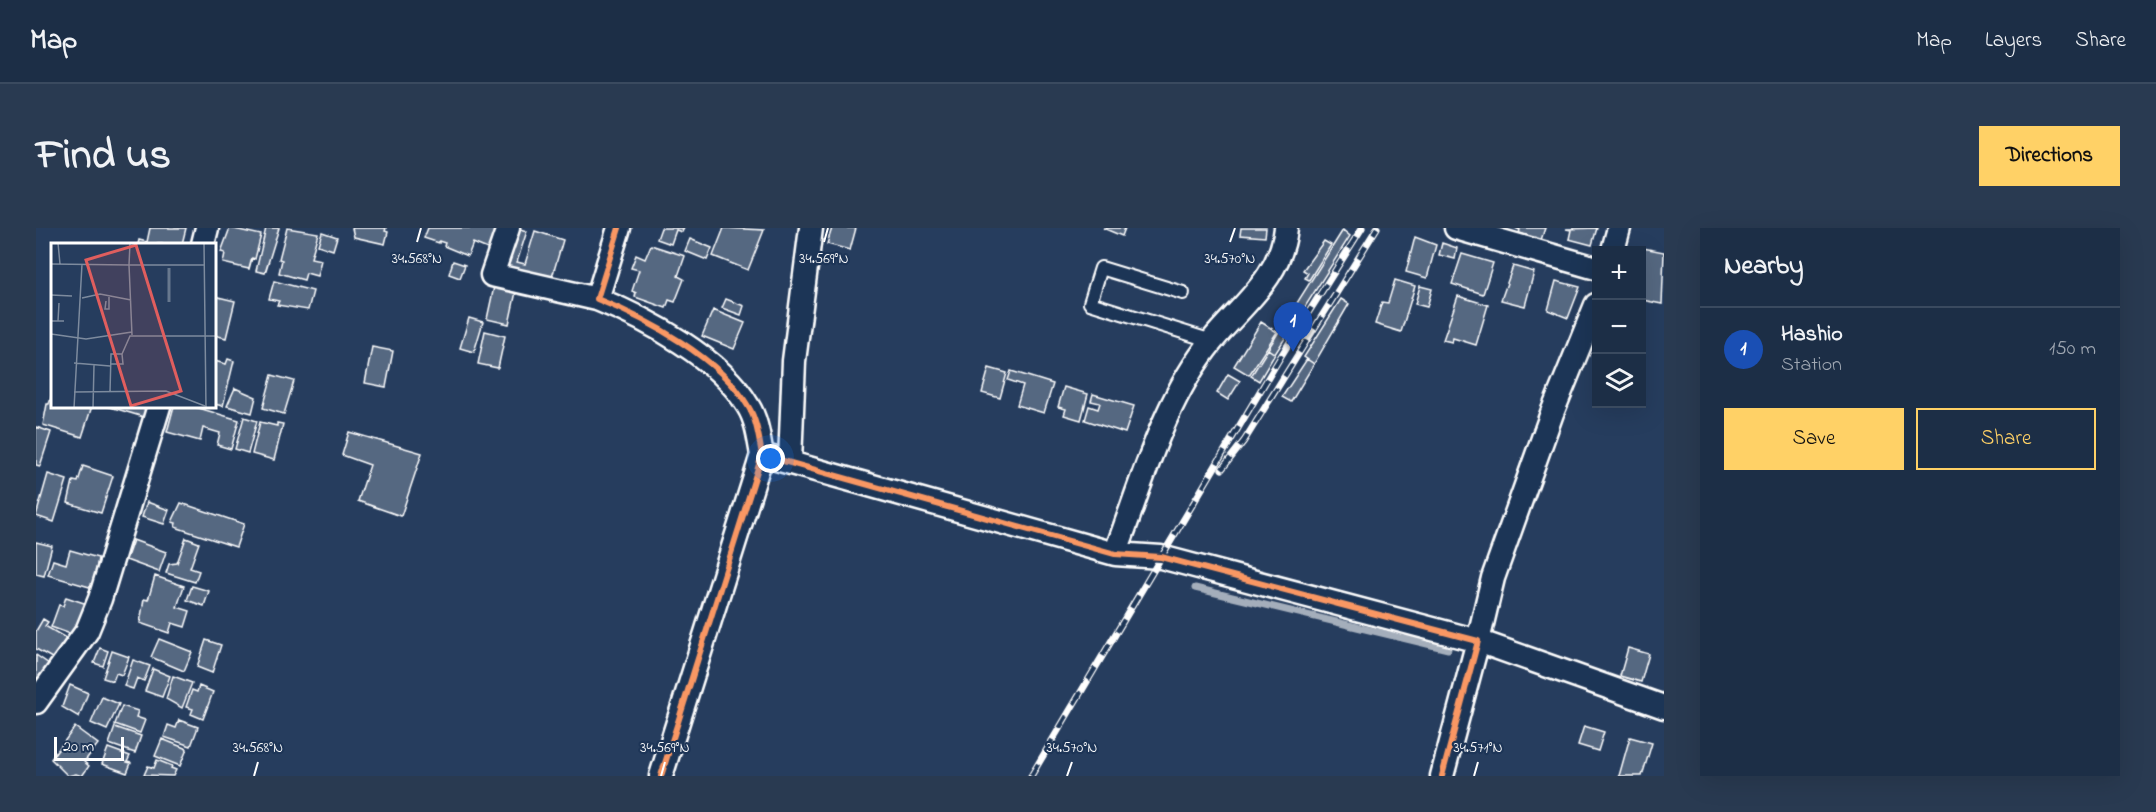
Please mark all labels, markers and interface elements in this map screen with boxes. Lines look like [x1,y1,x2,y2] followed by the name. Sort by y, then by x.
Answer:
[30,21,77,62] text: Map
[1916,26,1952,56] text: Map
[1985,26,2042,56] text: Layers
[2075,26,2126,56] text: Share
[36,126,171,187] text: Find us
[1979,126,2120,186] button: Directions
[51,243,216,408] inset map
[1592,246,1646,408] map controls
[1592,246,1646,300] button: +
[392,248,442,270] text: 34.568°N
[799,248,849,270] text: 34.569°N
[1205,248,1255,270] text: 34.570°N
[1724,248,1803,286] text: Nearby
[1592,300,1646,354] button: −
[1274,302,1312,352] pin: 1
[1781,319,1843,351] text: Hashio
[1740,335,1747,364] text: 1
[2049,335,2096,364] text: 150 m
[1781,351,1842,380] text: Station
[1592,354,1646,408] button: layers
[1724,408,1904,470] button: Save
[1916,408,2096,470] button: Share
[756,444,785,473] your location
[54,734,124,762] scale bar
[63,735,94,759] text: 20 m
[233,737,283,759] text: 34.568°N
[640,737,690,759] text: 34.569°N
[1047,737,1097,759] text: 34.570°N
[1453,737,1503,759] text: 34.571°N

